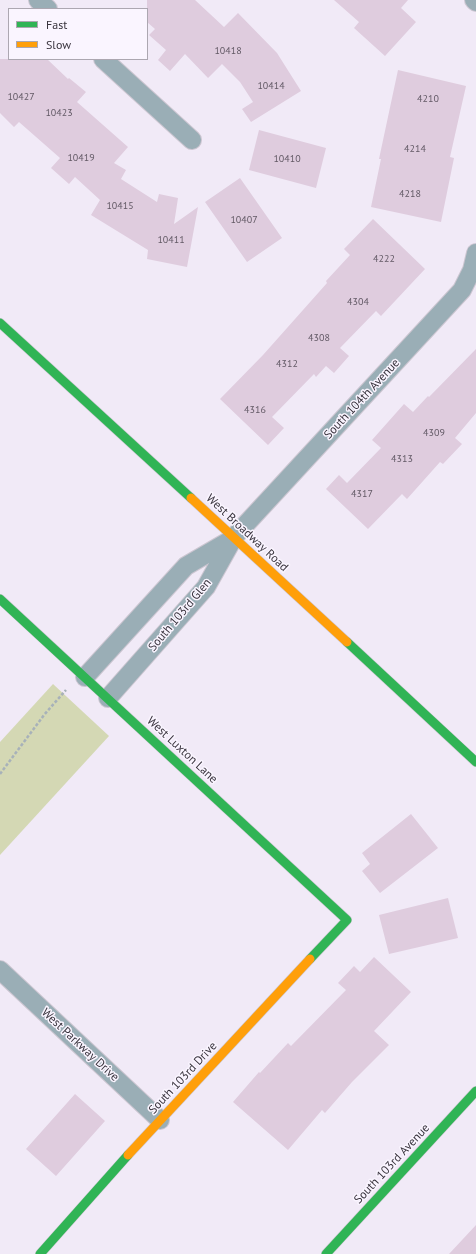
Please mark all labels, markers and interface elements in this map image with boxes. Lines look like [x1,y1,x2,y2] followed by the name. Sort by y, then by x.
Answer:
[8,8,148,60] legend
[46,17,67,32] text: Fast
[46,37,71,52] text: Slow
[214,45,242,57] house number: 10418
[257,80,285,92] house number: 10414
[7,91,35,103] house number: 10427
[417,93,439,105] house number: 4210
[45,107,73,119] house number: 10423
[404,143,426,155] house number: 4214
[67,152,95,164] house number: 10419
[273,153,301,165] house number: 10410
[399,188,421,200] house number: 4218
[106,200,134,212] house number: 10415
[230,214,258,226] house number: 10407
[157,234,185,246] house number: 10411
[373,253,395,265] house number: 4222
[347,296,369,308] house number: 4304
[308,332,330,344] house number: 4308
[321,356,403,442] street label: South 104th Avenue
[276,358,298,370] house number: 4312
[244,404,266,416] house number: 4316
[423,427,445,439] house number: 4309
[391,453,413,465] house number: 4313
[351,488,373,500] house number: 4317
[203,491,291,575] street label: West Broadway Road
[146,576,214,654] street label: South 103rd Glen
[144,714,220,786] street label: West Luxton Lane
[38,1006,122,1084] street label: West Parkway Drive
[146,1039,220,1117] street label: South 103rd Drive
[351,1121,433,1207] street label: South 103rd Avenue

